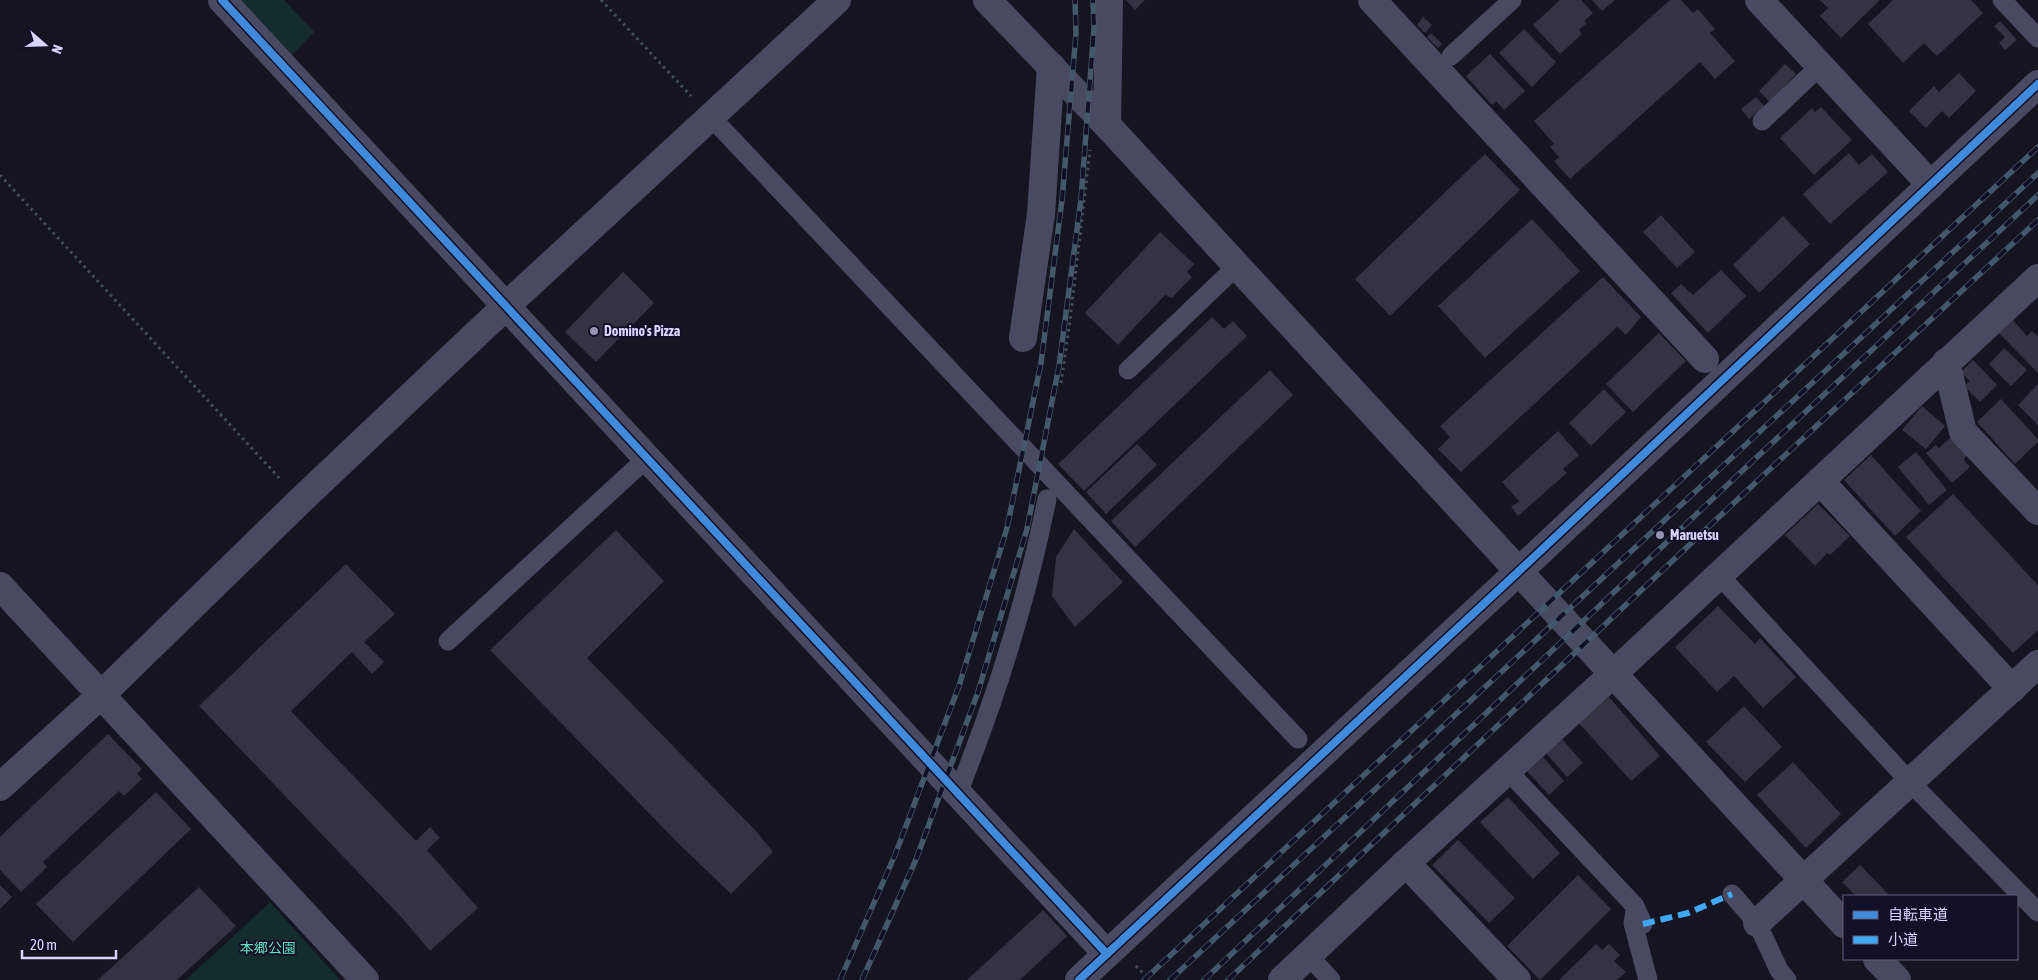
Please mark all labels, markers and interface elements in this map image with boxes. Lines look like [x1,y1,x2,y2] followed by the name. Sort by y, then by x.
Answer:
[20,20,70,70] north arrow
[48,43,66,56] text: N
[604,323,681,339] place label: Domino's Pizza
[588,325,600,337] marker: Domino's Pizza
[1670,527,1719,543] place label: Maruetsu
[1654,529,1666,541] marker: Maruetsu
[1843,895,2018,960] legend
[1888,906,1948,923] text: 自転車道
[22,928,116,960] scale bar
[1888,931,1918,948] text: 小道
[30,936,57,953] text: 20 m
[240,940,296,956] park label: 本郷公園

